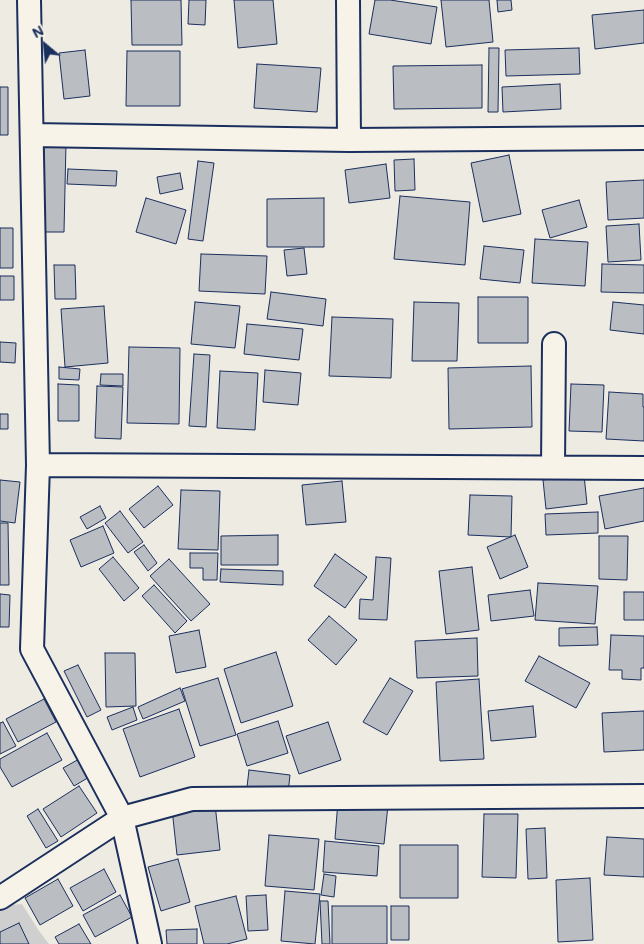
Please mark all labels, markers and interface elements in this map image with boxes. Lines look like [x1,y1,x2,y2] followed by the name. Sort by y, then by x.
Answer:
[20,20,70,70] north arrow
[29,20,47,42] text: N

